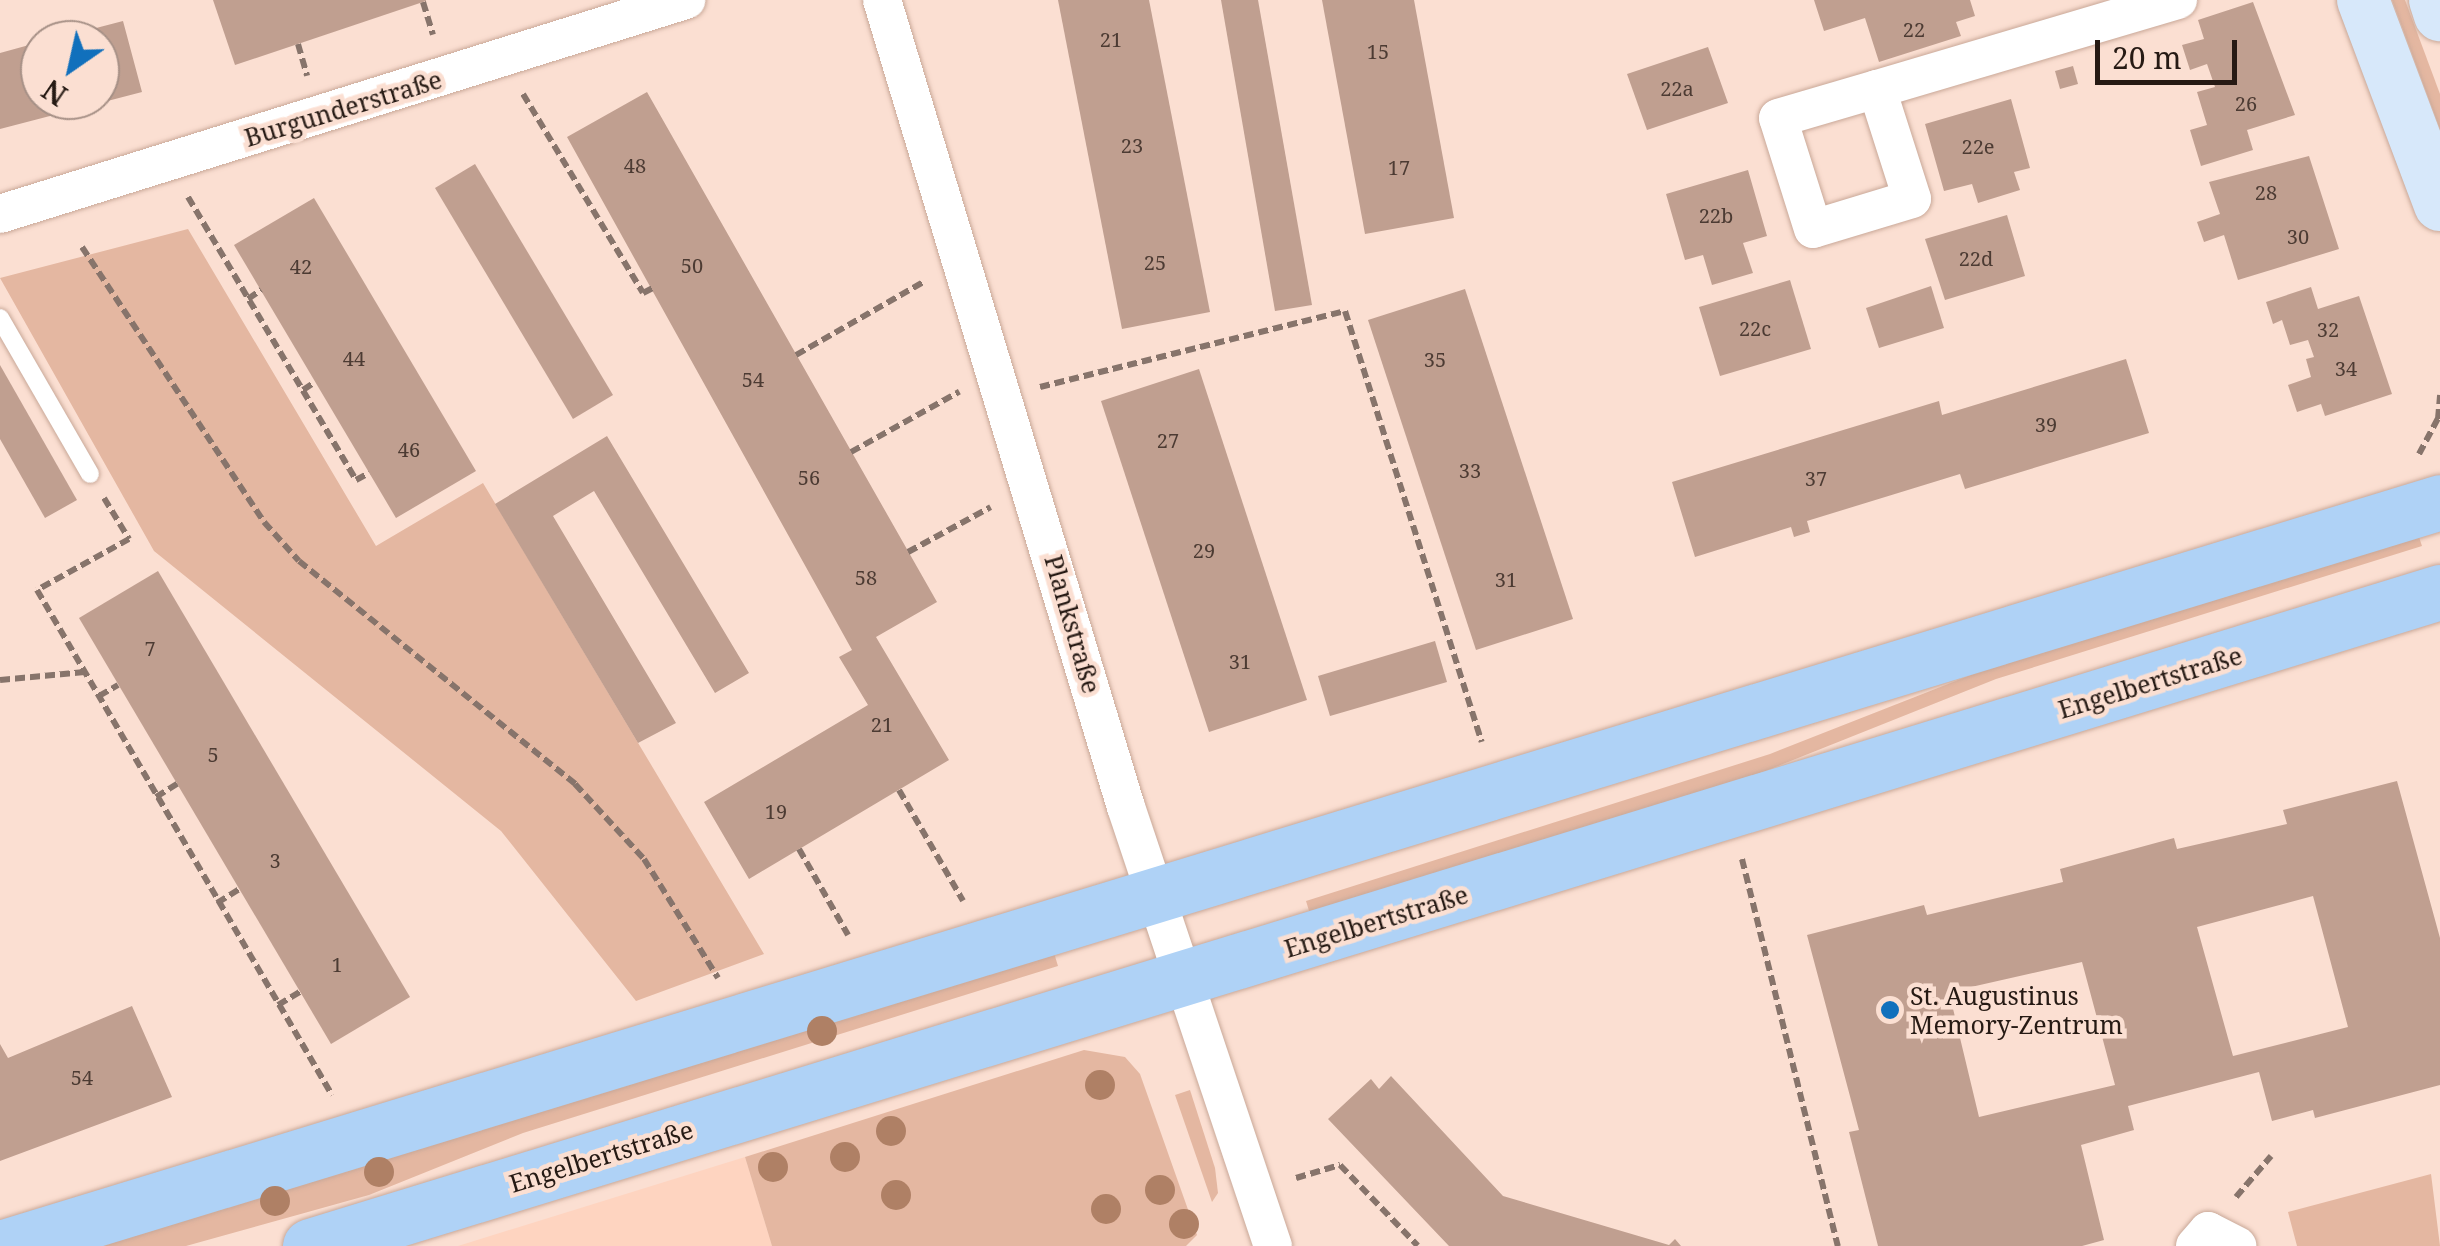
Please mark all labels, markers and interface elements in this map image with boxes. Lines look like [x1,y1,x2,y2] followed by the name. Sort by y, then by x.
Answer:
[1903,17,1925,41] house number: 22
[20,20,120,120] north arrow
[2100,20,2242,82] scale bar
[1100,27,1122,51] house number: 21
[2112,37,2182,78] text: 20 m
[1367,39,1389,63] house number: 15
[241,64,445,152] street label: Burgunderstraße
[35,71,74,115] text: N
[1660,76,1694,100] house number: 22a
[2235,91,2257,115] house number: 26
[1121,133,1143,157] house number: 23
[1961,134,1995,158] house number: 22e
[624,153,646,177] house number: 48
[1388,155,1410,179] house number: 17
[2255,180,2277,204] house number: 28
[1699,203,1733,227] house number: 22b
[2287,224,2309,248] house number: 30
[1959,246,1993,270] house number: 22d
[1144,250,1166,274] house number: 25
[681,253,703,277] house number: 50
[290,254,312,278] house number: 42
[1739,316,1771,340] house number: 22c
[2317,317,2339,341] house number: 32
[343,346,365,370] house number: 44
[1424,347,1446,371] house number: 35
[2335,356,2357,380] house number: 34
[742,367,764,391] house number: 54
[2035,412,2057,436] house number: 39
[1157,428,1179,452] house number: 27
[398,437,420,461] house number: 46
[1459,458,1481,482] house number: 33
[798,465,820,489] house number: 56
[1805,466,1827,490] house number: 37
[1193,538,1215,562] house number: 29
[1039,551,1107,697] street label: Plankstraße
[855,565,877,589] house number: 58
[1495,567,1517,591] house number: 31
[144,636,156,660] house number: 7
[2055,640,2245,724] street label: Engelbertstraße
[1229,649,1251,673] house number: 31
[871,712,893,736] house number: 21
[207,742,219,766] house number: 5
[765,799,787,823] house number: 19
[269,848,281,872] house number: 3
[1281,879,1471,963] street label: Engelbertstraße
[331,952,343,976] house number: 1
[1910,981,2123,1040] place label: St. Augustinus Memory-Zentrum
[1879,999,1901,1021] marker: St. Augustinus Memory-Zentrum
[71,1065,93,1089] house number: 54
[506,1114,696,1198] street label: Engelbertstraße

